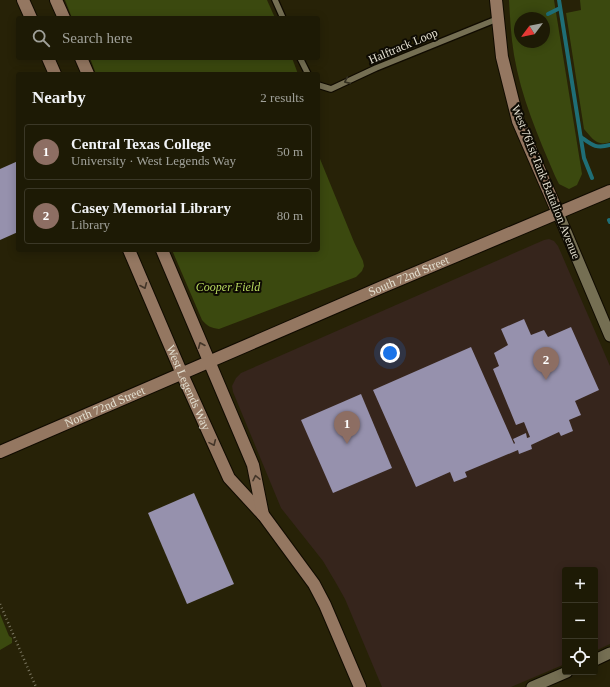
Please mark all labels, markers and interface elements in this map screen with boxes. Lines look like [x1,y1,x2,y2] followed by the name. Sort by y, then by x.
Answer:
[514,12,550,48] north arrow
[16,16,320,60] search box
[366,25,440,67] street label: Halftrack Loop
[30,27,52,49] icon: search
[62,30,132,46] text: Search here
[344,77,351,85] one-way arrow
[32,88,86,107] text: Nearby
[260,90,304,105] text: 2 results
[509,103,583,261] street label: West 761st Tank Battalion Avenue
[71,136,211,152] text: Central Texas College
[43,144,49,159] text: 1
[277,144,303,159] text: 50 m
[71,153,236,168] text: University · West Legends Way
[71,200,231,216] text: Casey Memorial Library
[43,208,49,223] text: 2
[277,208,303,223] text: 80 m
[71,217,110,232] text: Library
[366,252,452,299] street label: South 72nd Street
[196,280,261,294] park label: Cooper Field
[140,282,148,289] one-way arrow
[198,341,206,348] one-way arrow
[163,343,214,433] street label: West Legends Way
[380,343,400,363] your location
[533,347,559,380] pin: 2
[62,383,148,430] street label: North 72nd Street
[334,411,360,444] pin: 1
[208,439,216,447] one-way arrow
[252,475,260,481] one-way arrow
[562,567,598,675] map controls
[562,567,598,603] button: +
[562,603,598,639] button: −
[562,639,598,675] button: locate

